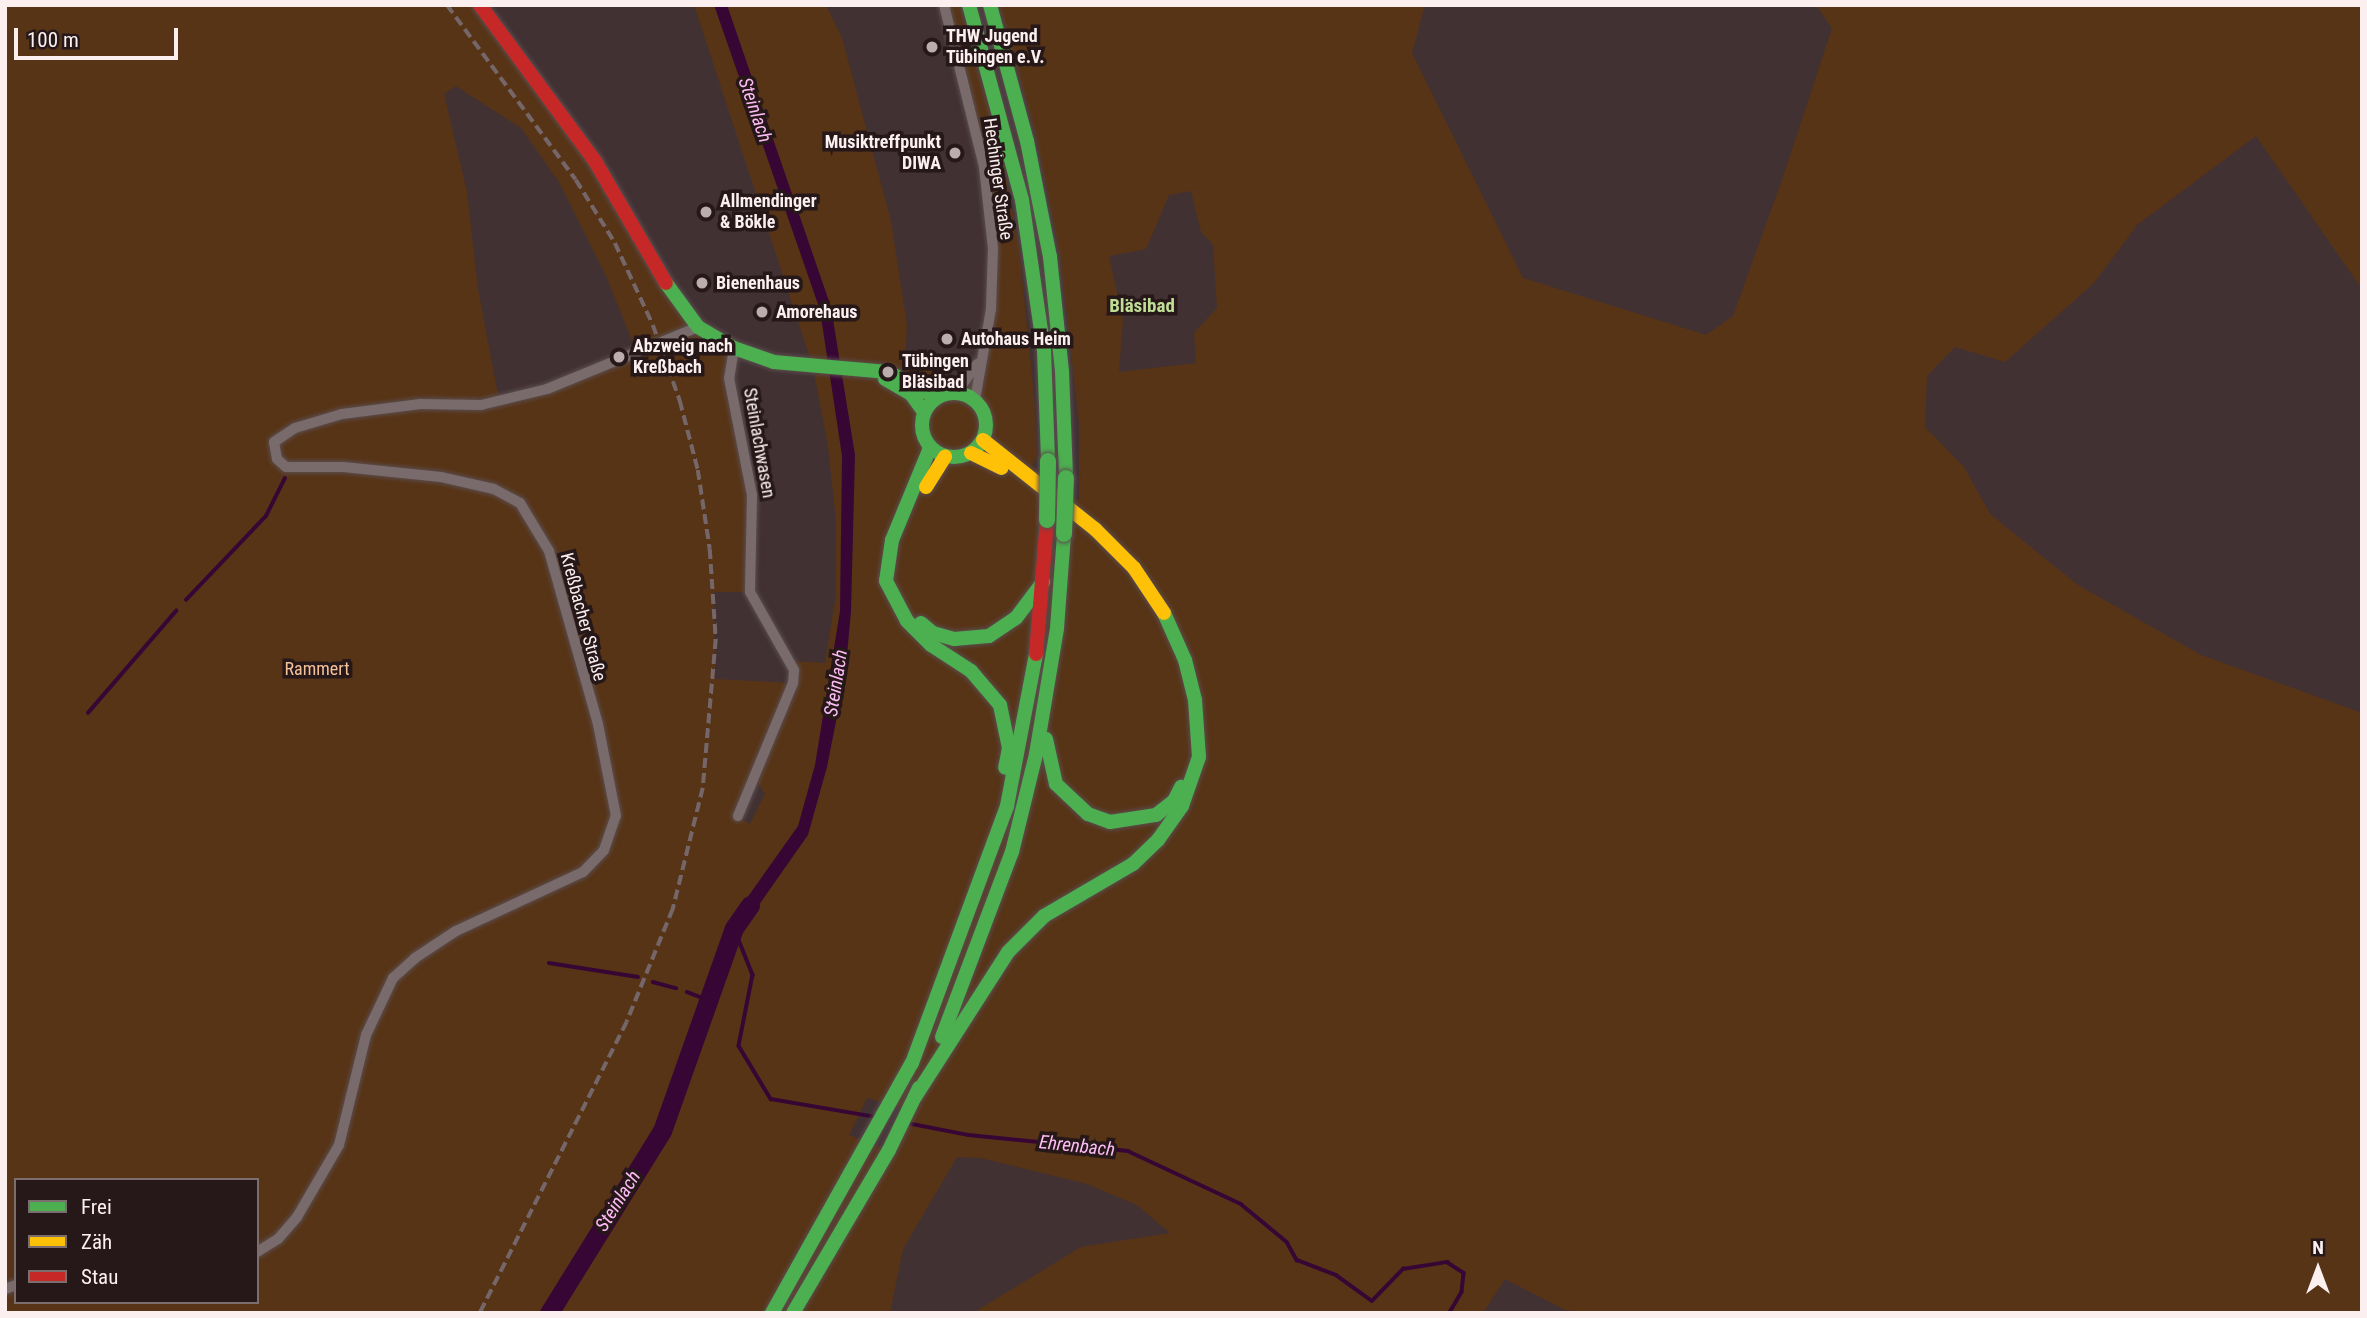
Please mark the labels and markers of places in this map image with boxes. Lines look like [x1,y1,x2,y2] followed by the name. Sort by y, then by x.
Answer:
[946,26,1045,68] place label: THW Jugend Tübingen e.V.
[924,39,940,55] marker: THW Jugend Tübingen e.V.
[825,132,941,174] place label: Musiktreffpunkt DIWA
[947,145,963,161] marker: Musiktreffpunkt DIWA
[720,191,817,234] place label: Allmendinger & Bökle
[698,204,714,220] marker: Allmendinger & Bökle
[716,272,800,294] place label: Bienenhaus
[694,275,710,291] marker: Bienenhaus
[776,301,857,323] place label: Amorehaus
[754,304,770,320] marker: Amorehaus
[961,328,1071,350] place label: Autohaus Heim
[939,331,955,347] marker: Autohaus Heim
[633,336,733,378] place label: Abzweig nach Kreßbach
[611,349,627,365] marker: Abzweig nach Kreßbach
[902,351,969,394] place label: Tübingen Bläsibad
[880,364,896,380] marker: Tübingen Bläsibad

